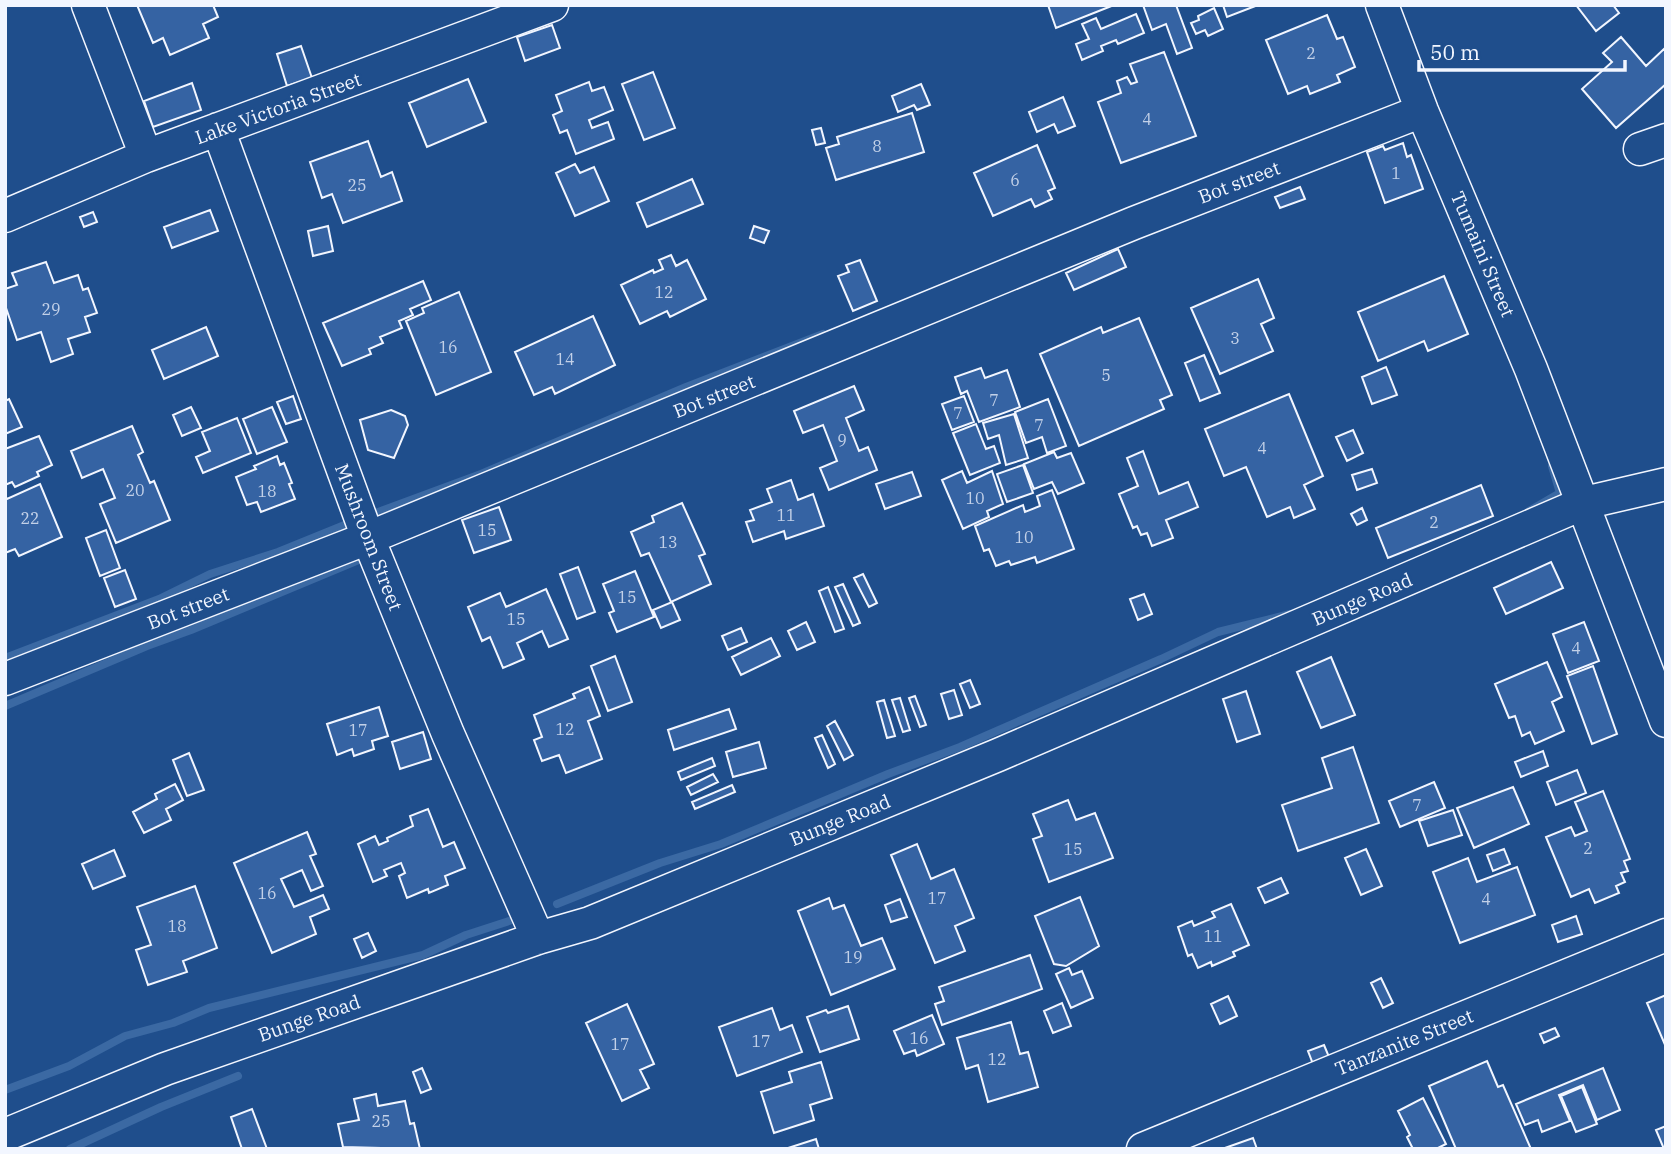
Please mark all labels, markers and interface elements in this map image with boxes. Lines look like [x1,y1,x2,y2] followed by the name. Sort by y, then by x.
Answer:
[1419,28,1626,72] scale bar
[1430,38,1480,66] text: 50 m
[1306,43,1316,63] house number: 2
[192,67,365,149] street label: Lake Victoria Street
[1142,109,1152,129] house number: 4
[872,136,882,156] house number: 8
[1195,155,1284,209] street label: Bot street
[1391,163,1401,183] house number: 1
[1010,170,1020,190] house number: 6
[347,175,367,195] house number: 25
[1446,188,1520,321] street label: Tumaini Street
[654,282,674,302] house number: 12
[41,299,61,319] house number: 29
[1230,328,1240,348] house number: 3
[438,337,458,357] house number: 16
[555,349,575,369] house number: 14
[1101,365,1111,385] house number: 5
[670,369,759,423] street label: Bot street
[989,390,999,410] house number: 7
[953,403,963,423] house number: 7
[1034,415,1044,435] house number: 7
[837,430,847,450] house number: 9
[1257,438,1267,458] house number: 4
[330,460,408,614] street label: Mushroom Street
[125,480,145,500] house number: 20
[257,481,277,501] house number: 18
[965,488,985,508] house number: 10
[776,505,796,525] house number: 11
[20,508,40,528] house number: 22
[1429,512,1439,532] house number: 2
[477,520,497,540] house number: 15
[1014,527,1034,547] house number: 10
[658,532,678,552] house number: 13
[1308,567,1416,631] street label: Bunge Road
[144,581,233,635] street label: Bot street
[617,587,637,607] house number: 15
[506,609,526,629] house number: 15
[1571,638,1581,658] house number: 4
[555,719,575,739] house number: 12
[348,720,368,740] house number: 17
[786,789,894,851] street label: Bunge Road
[1412,795,1422,815] house number: 7
[1583,838,1593,858] house number: 2
[1063,839,1083,859] house number: 15
[257,883,277,903] house number: 16
[927,888,947,908] house number: 17
[1481,889,1491,909] house number: 4
[167,916,187,936] house number: 18
[1203,926,1223,946] house number: 11
[843,947,863,967] house number: 19
[255,989,363,1047] street label: Bunge Road
[1331,1003,1477,1081] street label: Tanzanite Street
[909,1028,929,1048] house number: 16
[751,1031,771,1051] house number: 17
[610,1034,630,1054] house number: 17
[987,1049,1007,1069] house number: 12
[371,1111,391,1131] house number: 25

